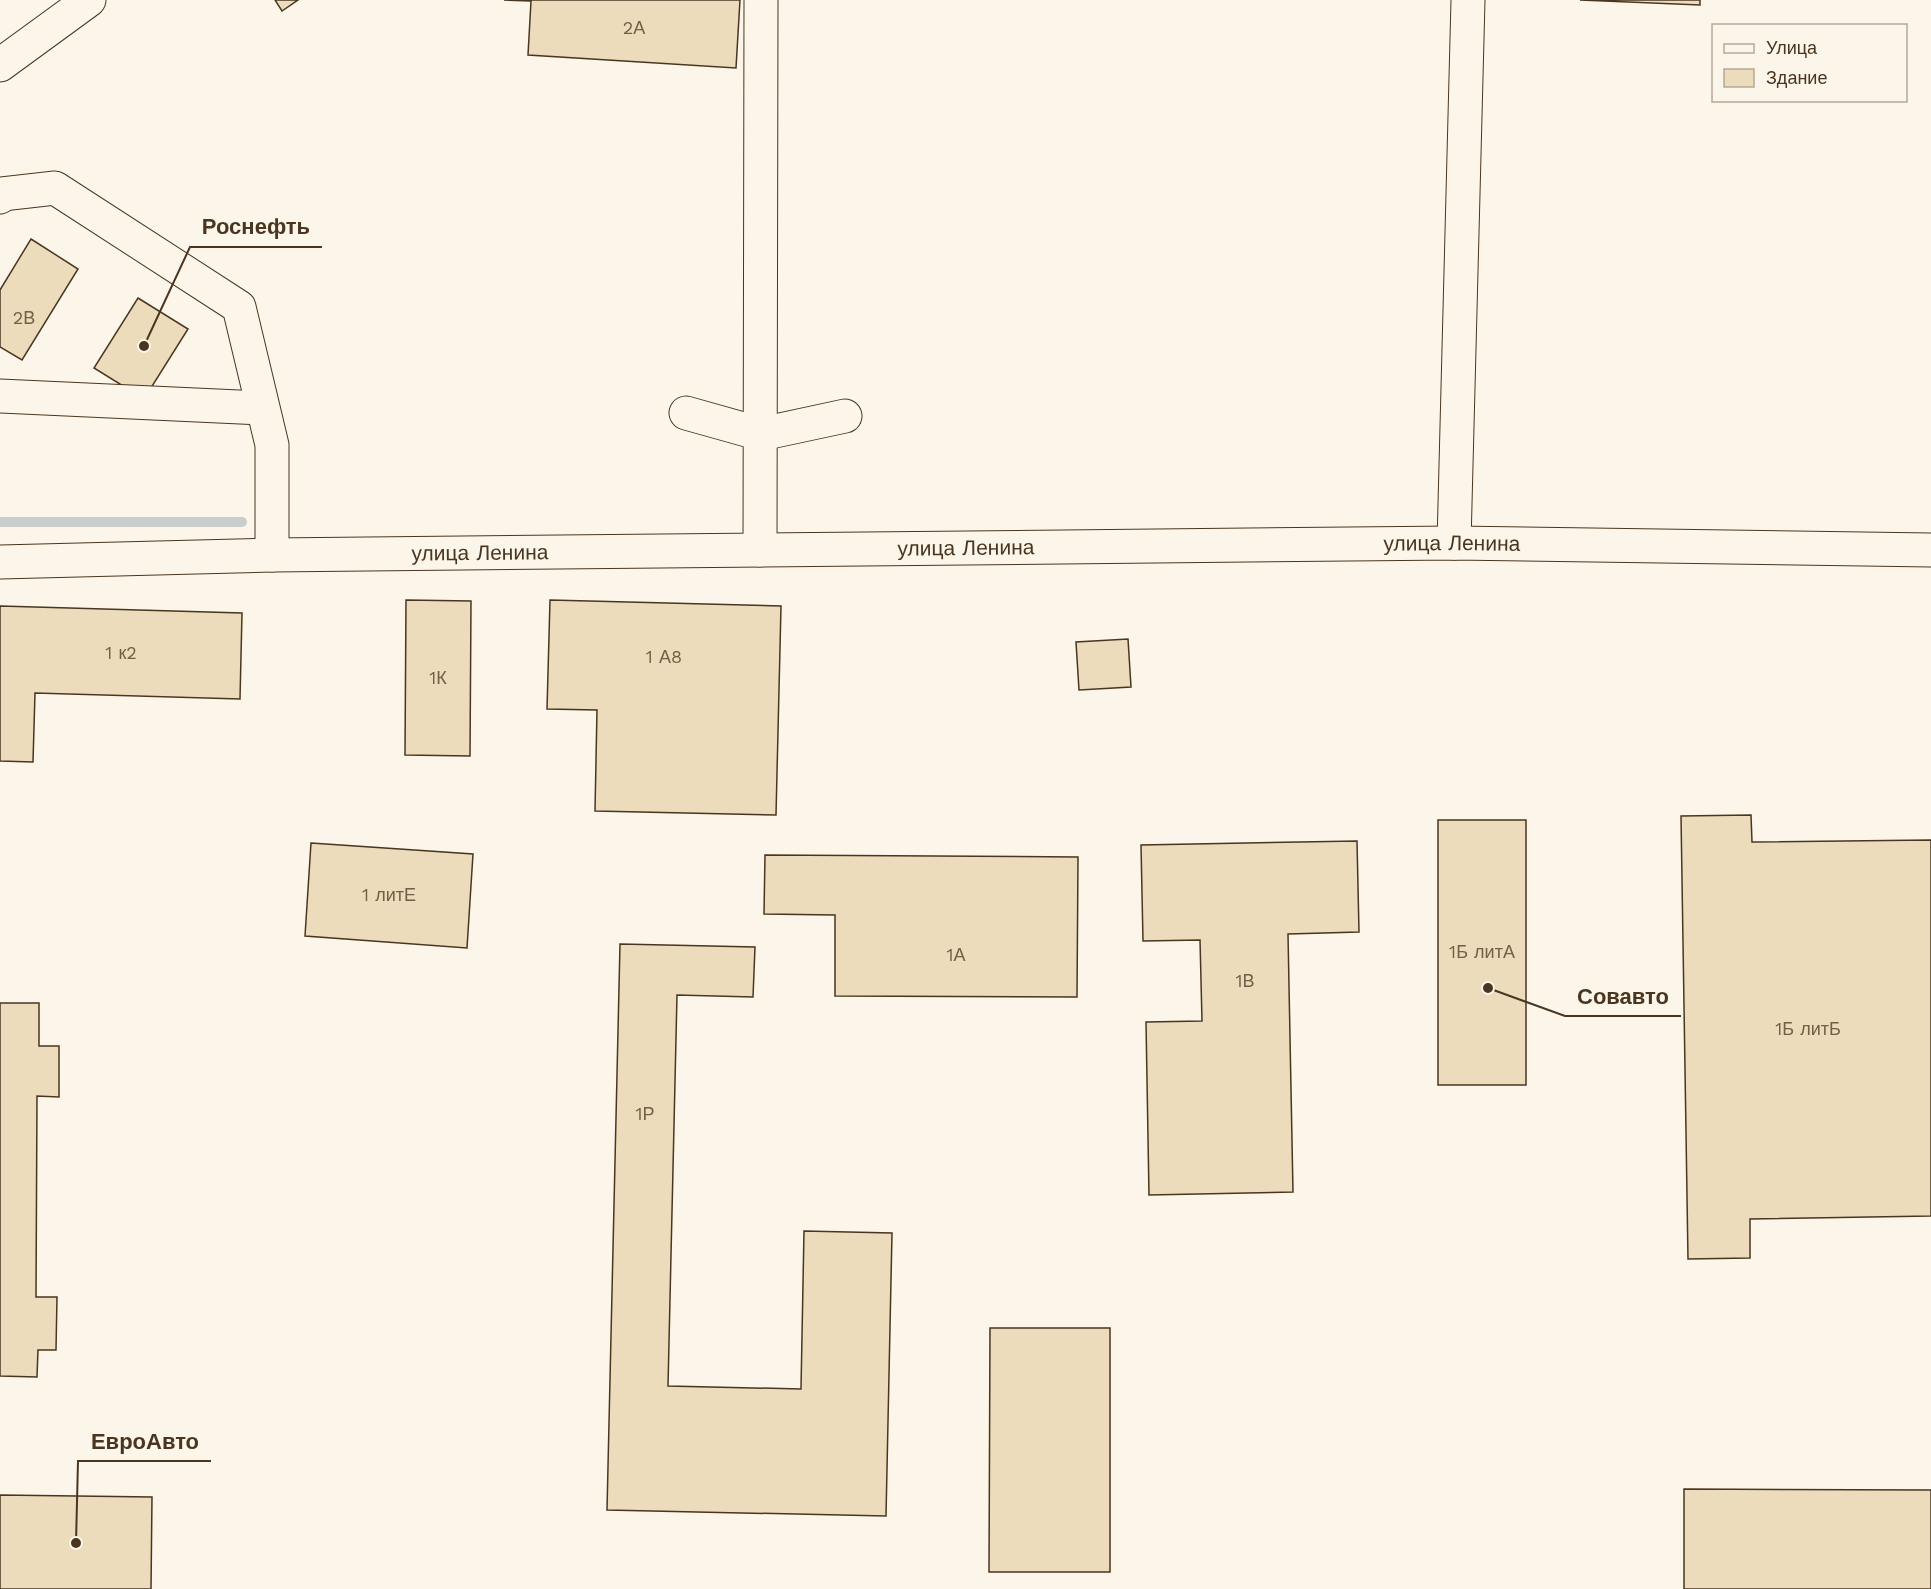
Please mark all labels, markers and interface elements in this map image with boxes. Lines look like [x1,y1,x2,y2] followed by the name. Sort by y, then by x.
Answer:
[623,17,645,38] house number: 2А
[1712,24,1907,102] legend
[1766,37,1818,58] text: Улица
[1766,67,1827,88] text: Здание
[190,207,322,247] callout: Роснефть
[202,214,310,239] text: Роснефть
[13,307,35,328] house number: 2В
[1383,530,1521,556] street label: улица Ленина
[897,534,1035,561] street label: улица Ленина
[411,539,549,566] street label: улица Ленина
[105,642,137,663] house number: 1 к2
[646,646,682,667] house number: 1 А8
[429,667,447,688] house number: 1К
[362,884,416,905] house number: 1 литЕ
[1449,941,1515,962] house number: 1Б литА
[946,944,966,965] house number: 1А
[1235,970,1255,991] house number: 1В
[1565,976,1681,1016] callout: Совавто
[1577,984,1669,1009] text: Совавто
[1775,1018,1841,1039] house number: 1Б литБ
[635,1103,655,1124] house number: 1Р
[78,1421,211,1461] callout: ЕвроАвто
[91,1429,199,1454] text: ЕвроАвто

